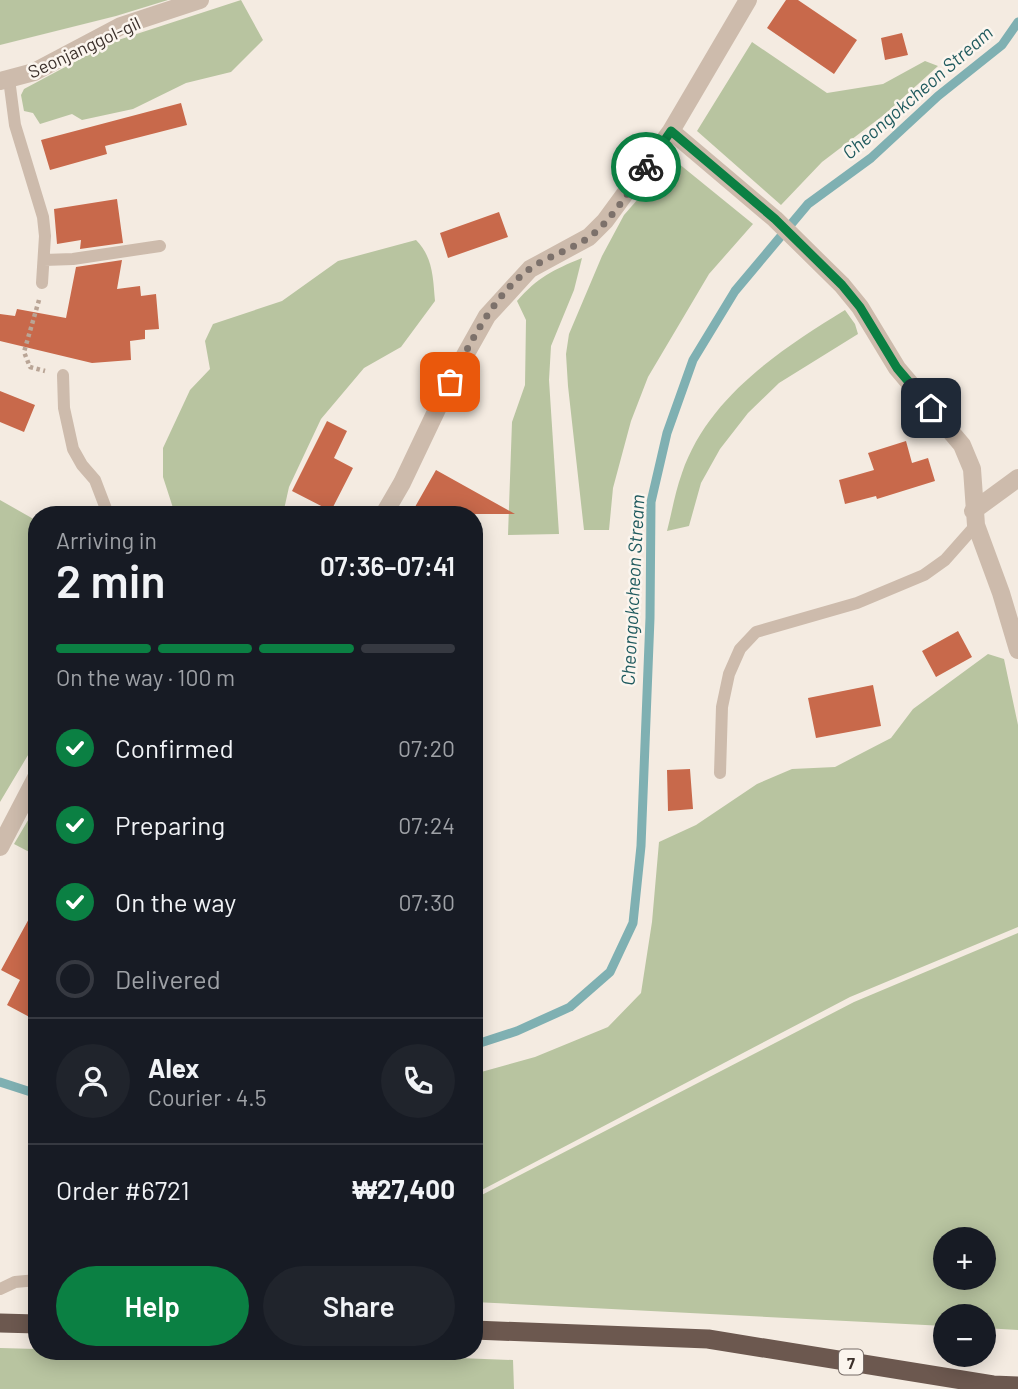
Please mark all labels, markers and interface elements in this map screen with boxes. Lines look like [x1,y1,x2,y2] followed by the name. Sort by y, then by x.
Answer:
[24,11,144,83] street label: Seonjanggol-gil
[837,20,997,164] water label: Cheongokcheon Stream
[611,132,681,202] courier
[627,148,665,186] icon: bike
[420,352,480,412] pin
[431,363,469,401] icon: bag
[901,378,961,438] pin
[912,389,950,427] icon: home
[615,494,649,686] water label: Cheongokcheon Stream
[56,526,157,554] text: Arriving in
[320,550,455,581] text: 07:36–07:41
[56,552,165,607] text: 2 min
[56,663,235,691] text: On the way · 100 m
[56,729,94,767] icon: check
[115,732,234,763] text: Confirmed
[398,734,455,762] text: 07:20
[56,806,94,844] icon: check
[115,809,225,840] text: Preparing
[398,811,455,839] text: 07:24
[56,883,94,921] icon: check
[115,886,236,917] text: On the way
[398,888,455,916] text: 07:30
[115,963,221,994] text: Delivered
[56,1044,130,1118] button: person
[381,1044,455,1118] button: phone
[148,1052,199,1083] text: Alex
[148,1083,267,1111] text: Courier · 4.5
[352,1173,455,1204] text: ₩27,400
[56,1174,190,1205] text: Order #6721
[933,1227,996,1367] map controls
[933,1227,996,1290] button: +
[56,1266,249,1346] button: Help
[263,1266,455,1346] button: Share
[933,1304,996,1367] button: −
[839,1350,863,1374] road number: 7

